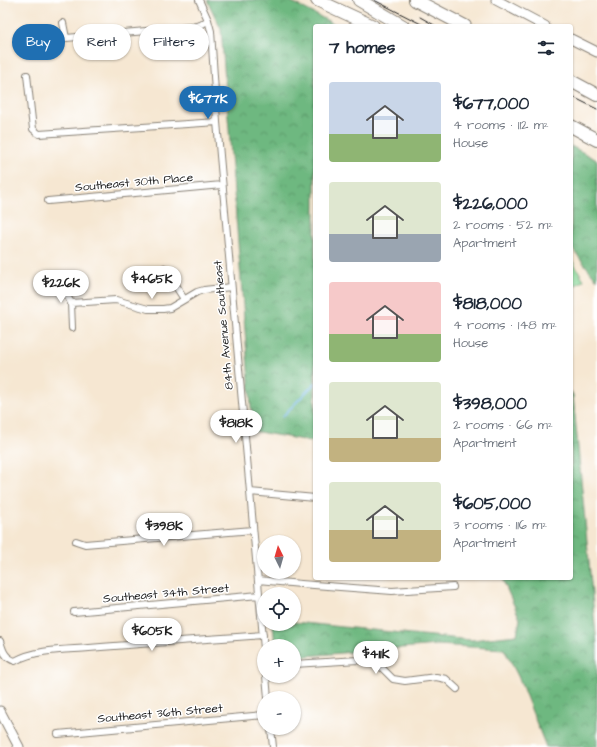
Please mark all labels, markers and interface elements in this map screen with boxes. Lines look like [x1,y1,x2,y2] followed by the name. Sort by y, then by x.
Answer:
[12,24,65,60] chip: Buy
[73,24,131,60] chip: Rent
[139,24,209,60] chip: Filters
[329,36,395,60] text: 7 homes
[535,37,557,59] icon: filters
[180,86,236,120] pin: $677K
[188,90,228,108] text: $677K
[453,92,529,116] text: $677,000
[361,98,409,146] icon: home
[453,116,549,134] text: 4 rooms · 112 m²
[453,134,488,152] text: House
[74,169,194,196] street label: Southeast 30th Place
[453,192,528,216] text: $226,000
[361,198,409,246] icon: home
[453,216,553,234] text: 2 rooms · 52 m²
[453,234,517,252] text: Apartment
[209,259,238,391] street label: 84th Avenue Southeast
[124,266,180,300] pin: $465K
[33,270,89,304] pin: $226K
[131,270,173,288] text: $465K
[42,274,80,292] text: $226K
[453,292,522,316] text: $818,000
[361,298,409,346] icon: home
[453,316,557,334] text: 4 rooms · 148 m²
[453,334,488,352] text: House
[453,392,527,416] text: $398,000
[361,398,409,446] icon: home
[208,410,264,444] pin: $818K
[219,414,253,432] text: $818K
[453,416,553,434] text: 2 rooms · 66 m²
[453,434,517,452] text: Apartment
[453,492,531,516] text: $605,000
[361,498,409,546] icon: home
[136,513,192,547] pin: $398K
[453,516,547,534] text: 3 rooms · 116 m²
[145,517,183,535] text: $398K
[453,534,517,552] text: Apartment
[257,535,301,579] north arrow
[257,535,301,735] map controls
[102,580,230,607] street label: Southeast 34th Street
[257,587,301,631] button: locate
[124,618,180,652] pin: $605K
[132,622,172,640] text: $605K
[257,639,301,683] button: +
[348,641,404,675] pin: $411K
[362,645,390,663] text: $411K
[257,691,301,735] button: −
[97,700,224,727] street label: Southeast 36th Street

